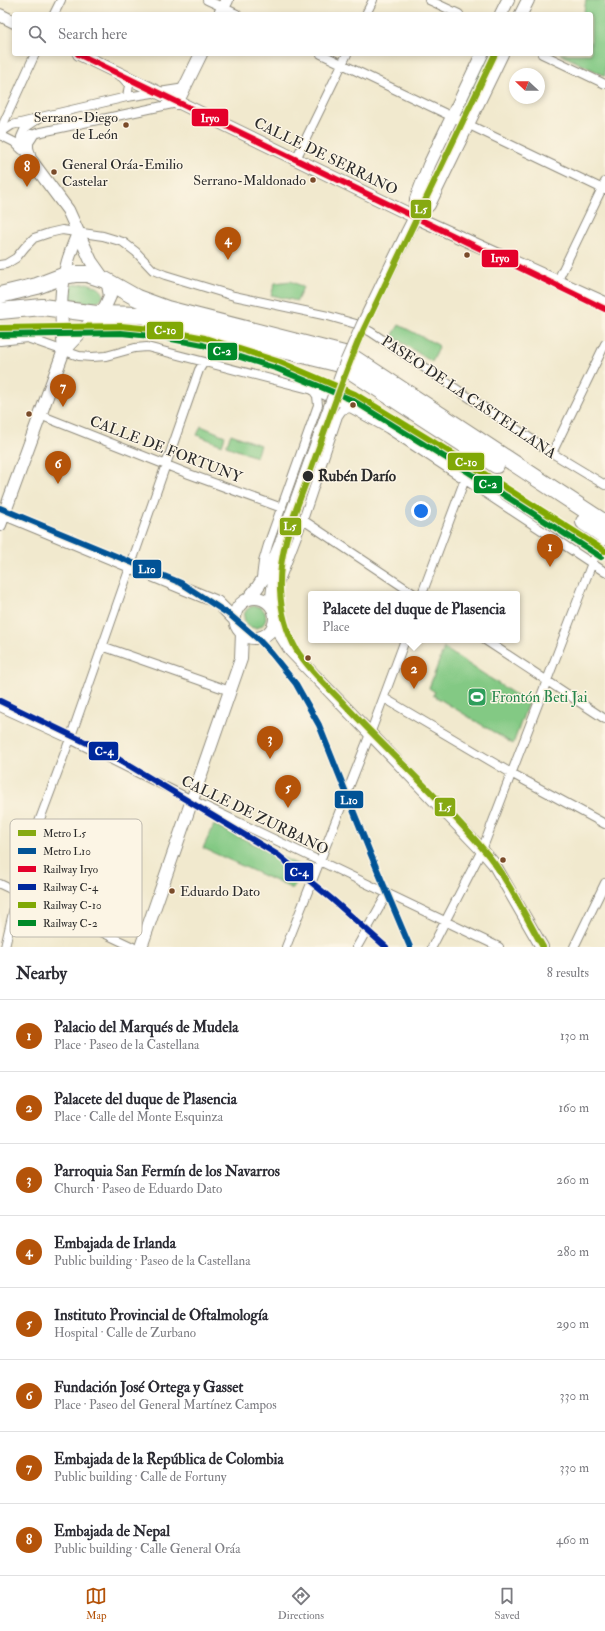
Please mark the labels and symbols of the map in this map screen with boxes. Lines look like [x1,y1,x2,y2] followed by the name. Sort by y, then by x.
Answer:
[509,68,545,104] north arrow
[191,108,229,127] line badge: Iryo
[34,109,118,143] place label: Serrano-Diego de León
[201,112,220,126] text: Iryo
[251,113,401,200] street label: CALLE DE SERRANO
[121,120,131,130] marker: Serrano-Diego de León
[14,154,40,187] pin: 8
[62,156,183,190] place label: General Oráa-Emilio Castelar
[49,167,59,177] marker: General Oráa-Emilio Castelar
[193,172,306,189] place label: Serrano-Maldonado
[308,175,318,185] marker: Serrano-Maldonado
[410,199,432,219] line badge: L5
[415,203,428,216] text: L5
[215,227,241,260] pin: 4
[481,249,519,268] line badge: Iryo
[462,250,472,260] unlabelled marker
[491,252,510,266] text: Iryo
[146,321,184,340] line badge: C-10
[154,324,176,337] text: C-10
[377,332,560,464] street label: PASEO DE LA CASTELLANA
[207,342,238,361] line badge: C-2
[213,345,232,358] text: C-2
[50,374,76,407] pin: 7
[348,400,358,410] unlabelled marker
[24,409,34,419] unlabelled marker
[87,412,245,488] street label: CALLE DE FORTUNY
[45,451,71,484] pin: 6
[447,452,485,471] line badge: C-10
[455,456,477,469] text: C-10
[318,467,397,486] place label: Rubén Darío
[301,469,315,483] marker: Rubén Darío
[473,475,503,494] line badge: C-2
[479,478,498,491] text: C-2
[411,501,431,521] your location
[279,517,302,536] line badge: L5
[284,520,297,533] text: L5
[537,534,563,567] pin: 1
[132,559,162,579] line badge: L10
[138,563,156,576] text: L10
[303,653,313,663] unlabelled marker
[401,656,427,689] pin: 2
[466,686,488,708] sports icon: Frontón Beti Jai
[491,688,587,708] place label: Frontón Beti Jai
[257,726,283,759] pin: 3
[88,741,119,761] line badge: C-4
[95,745,114,759] text: C-4
[178,771,332,859] street label: CALLE DE ZURBANO
[275,775,301,808] pin: 5
[334,790,364,809] line badge: L10
[340,794,358,807] text: L10
[434,797,456,817] line badge: L5
[439,801,452,814] text: L5
[10,819,142,937] legend
[43,827,86,840] text: Metro L5
[43,845,91,858] text: Metro L10
[498,855,508,865] unlabelled marker
[284,862,314,882] line badge: C-4
[43,863,98,877] text: Railway Iryo
[290,866,309,880] text: C-4
[43,881,99,895] text: Railway C-4
[180,883,260,900] place label: Eduardo Dato
[167,886,177,896] marker: Eduardo Dato
[43,899,102,913] text: Railway C-10
[43,917,98,931] text: Railway C-2

